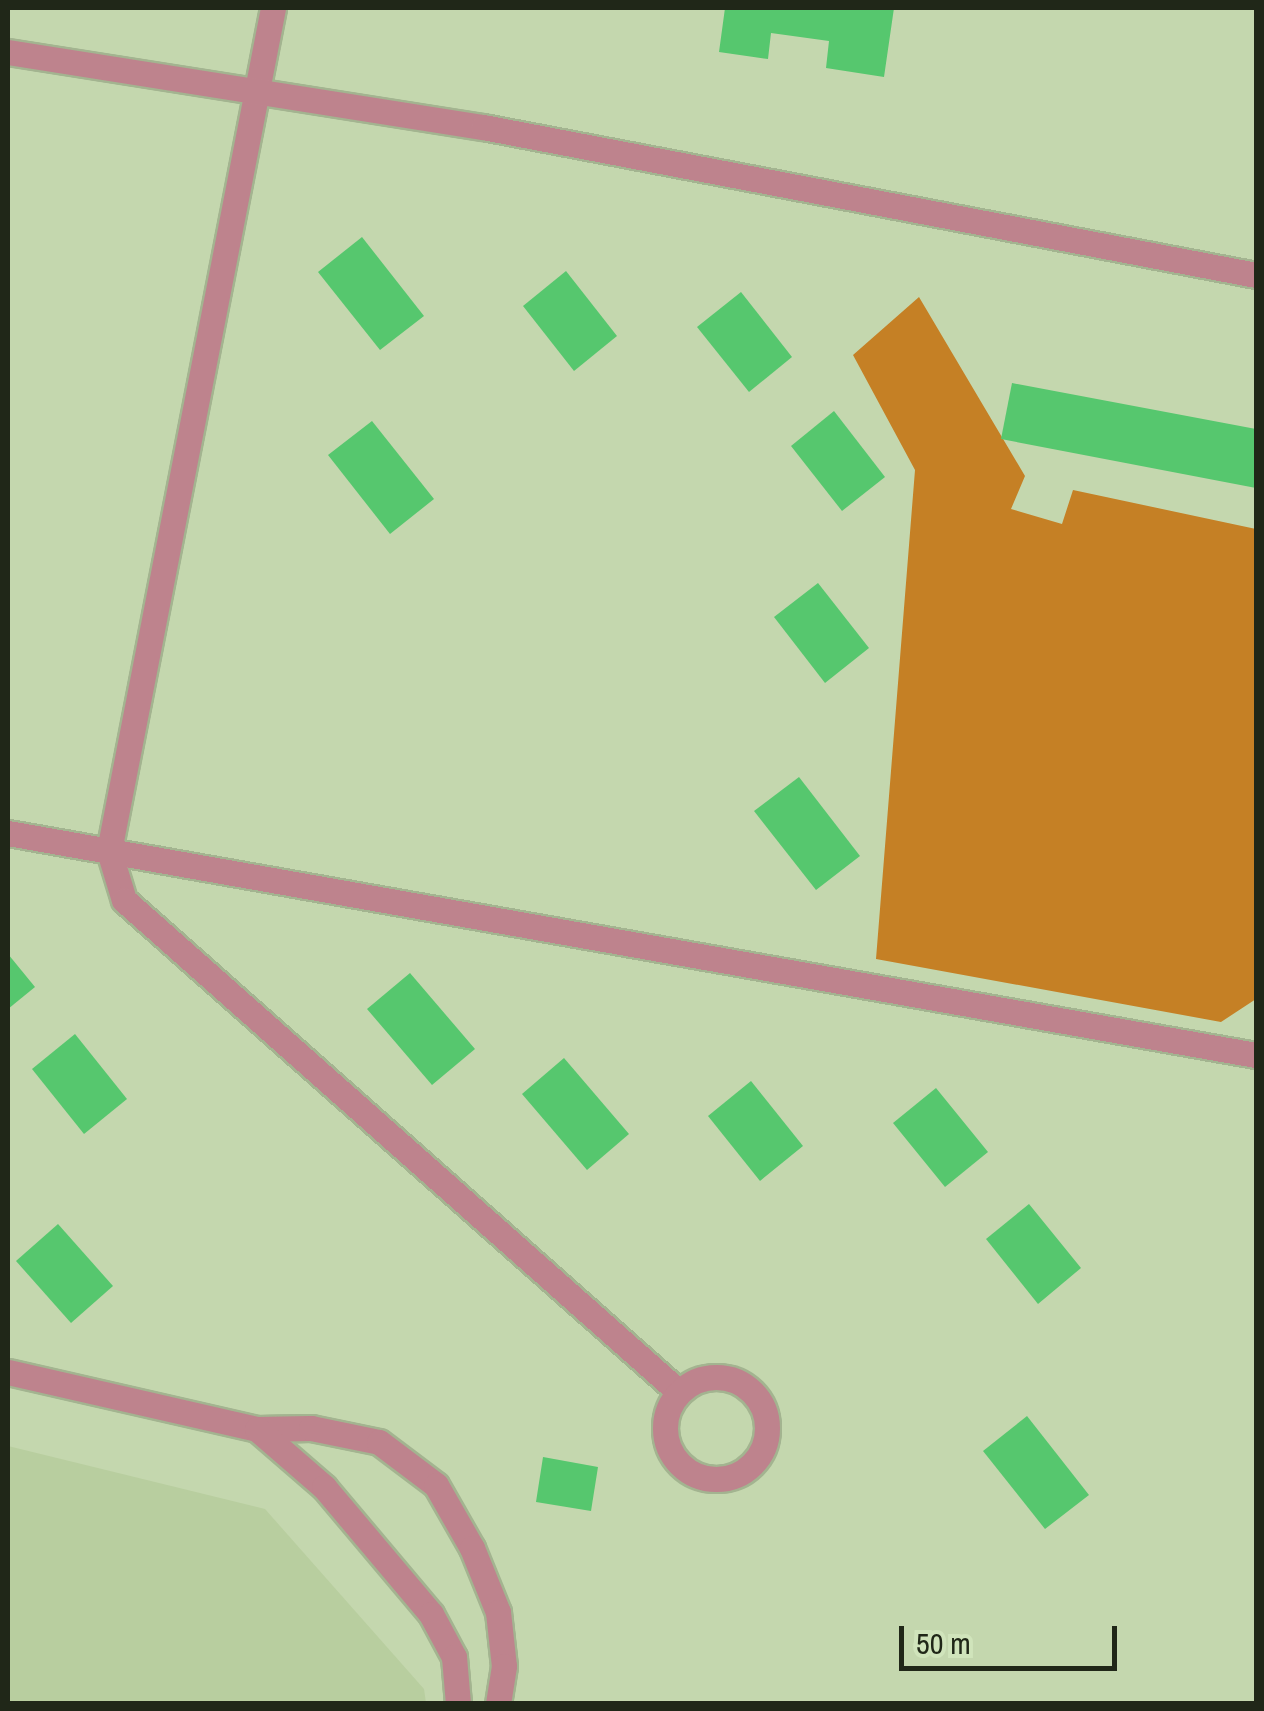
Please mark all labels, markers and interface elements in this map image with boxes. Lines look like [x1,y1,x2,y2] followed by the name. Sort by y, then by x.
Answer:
[904,1606,1122,1668] scale bar
[916,1623,971,1663] text: 50 m

